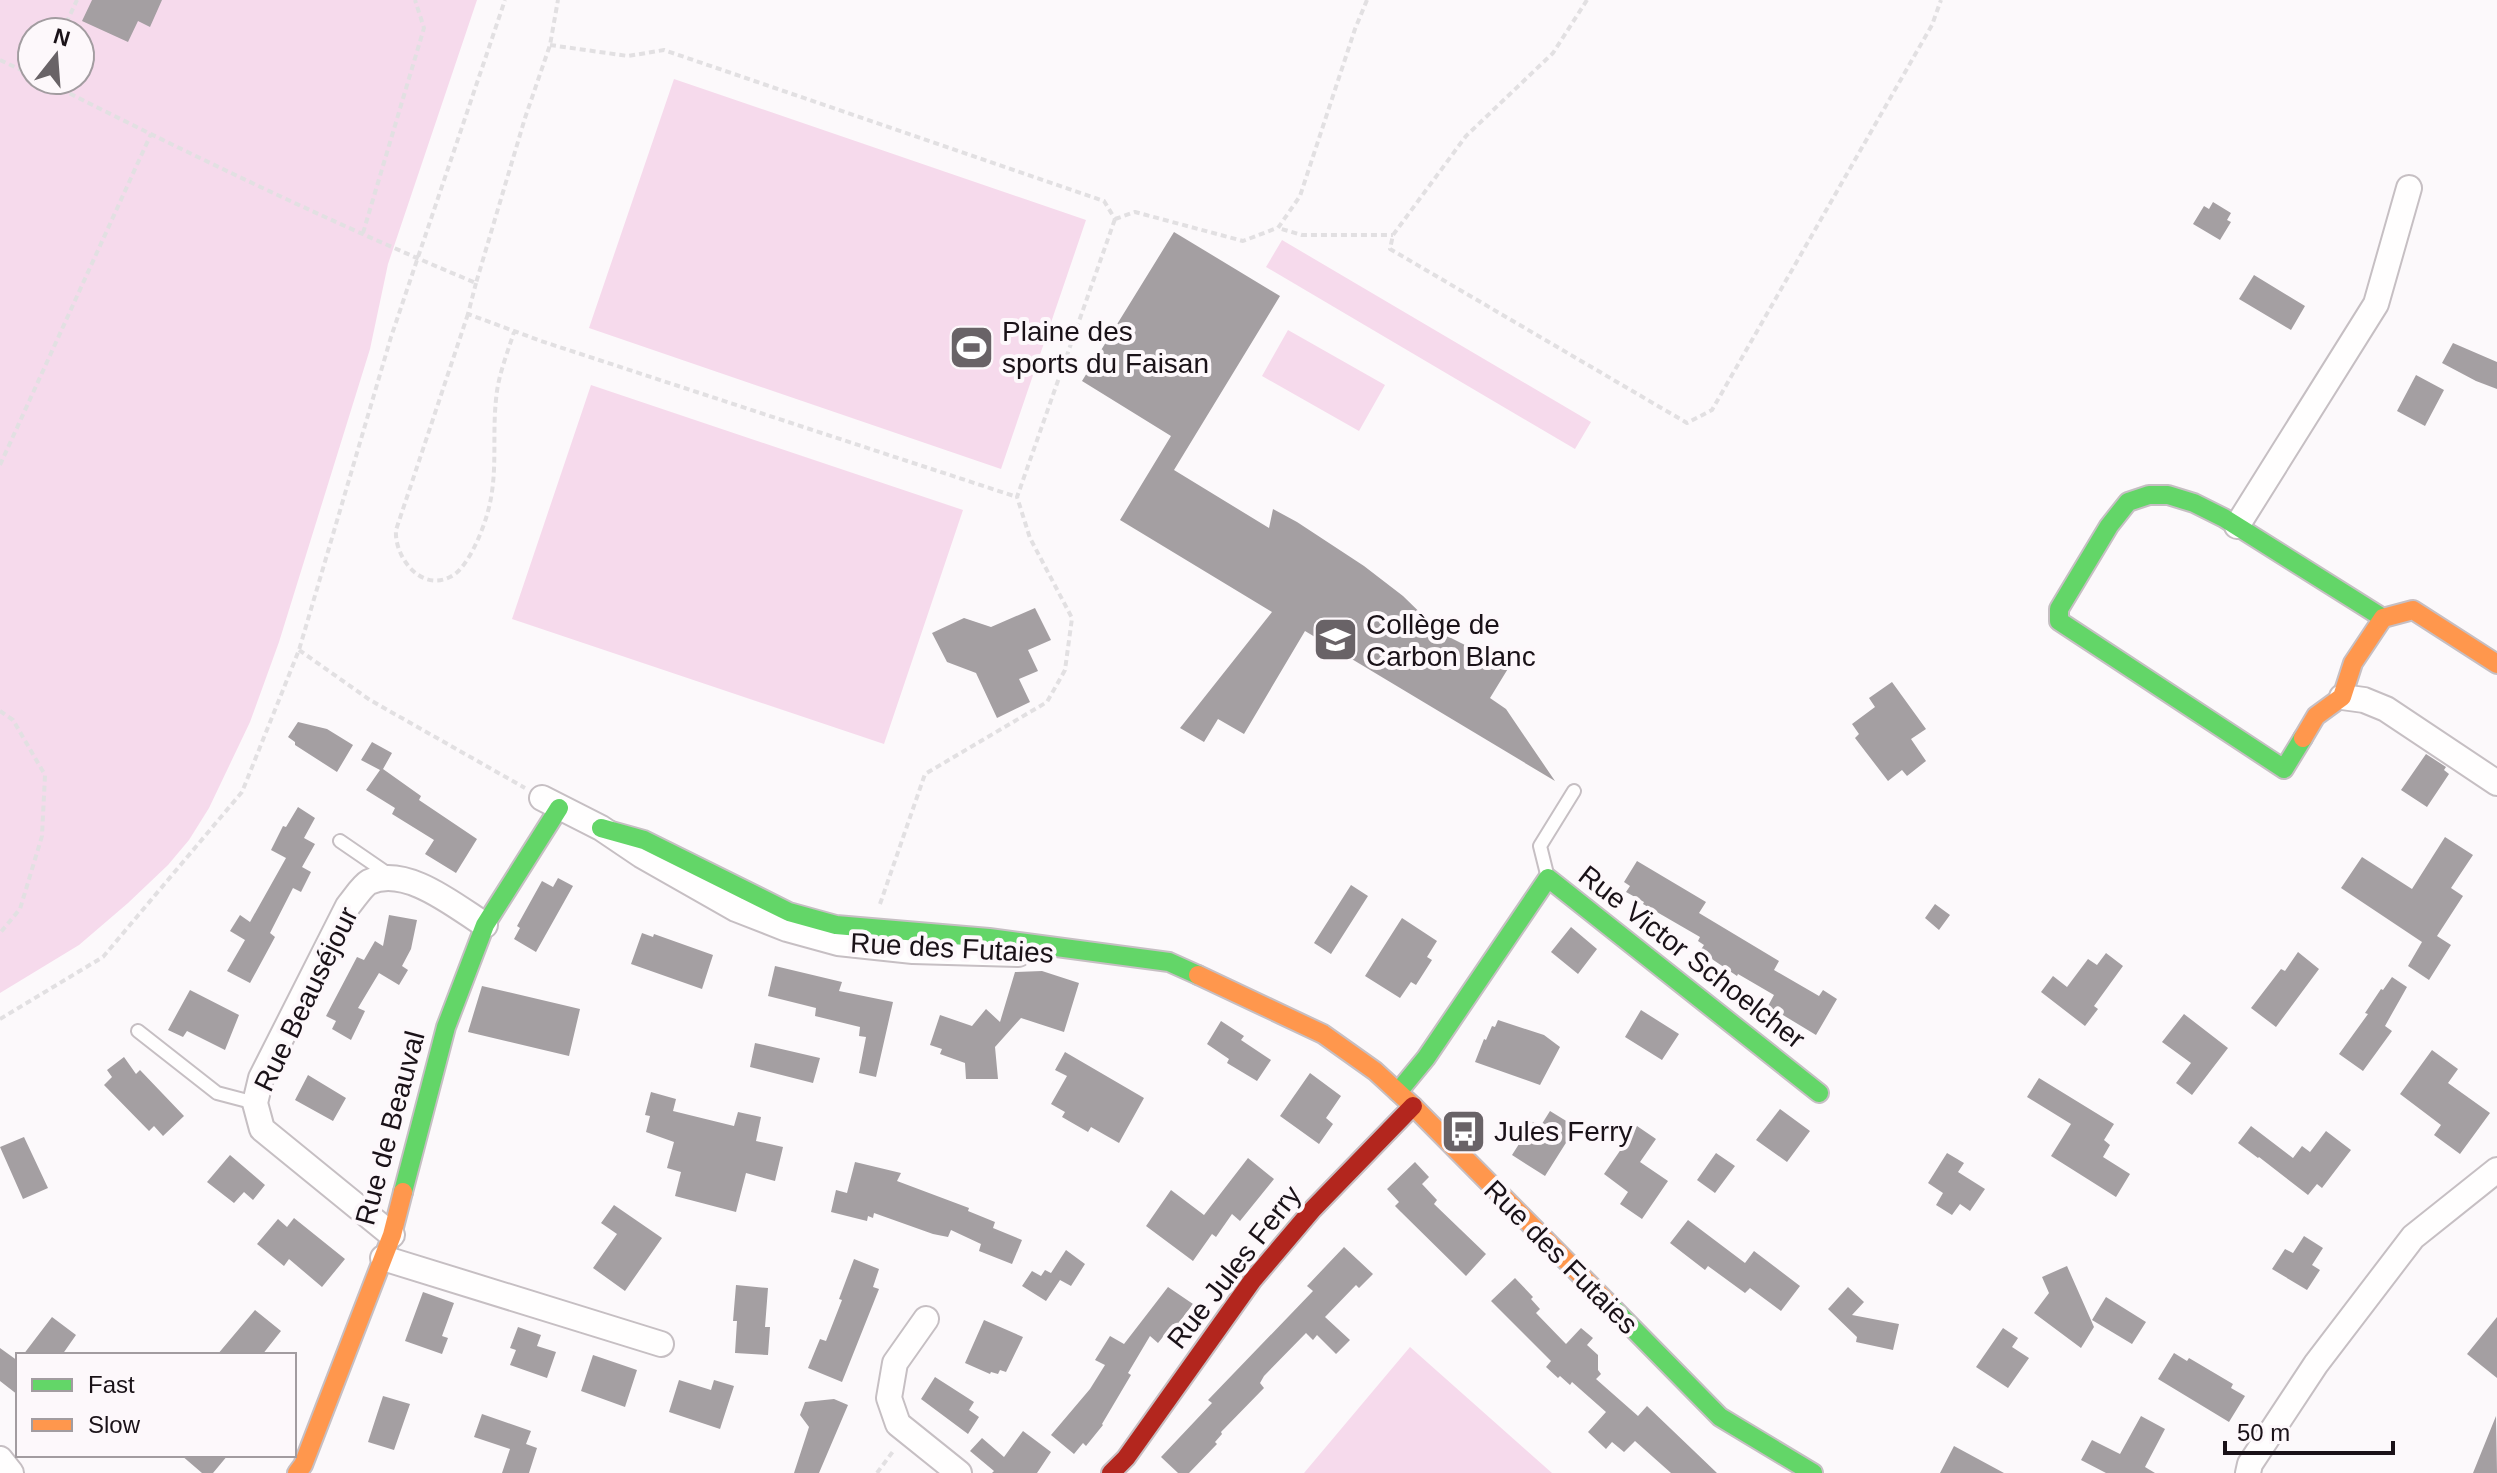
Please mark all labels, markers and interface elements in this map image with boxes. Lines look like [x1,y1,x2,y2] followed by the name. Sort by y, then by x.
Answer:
[16,16,96,96] north arrow
[50,23,73,52] text: N
[1002,316,1209,379] place label: Plaine des sports du Faisan
[947,323,995,371] sports icon: Plaine des sports du Faisan
[1366,609,1536,672] place label: Collège de Carbon Blanc
[1311,616,1359,664] school or university icon: Collège de Carbon Blanc
[1573,859,1811,1055] street label: Rue Victor Schoelcher
[248,902,364,1096] street label: Rue Beauséjour
[849,927,1055,969] street label: Rue des Futaies
[349,1028,431,1228] street label: Rue de Beauval
[1439,1107,1487,1155] bus stop icon: Jules Ferry
[1494,1116,1632,1147] place label: Jules Ferry
[1478,1174,1644,1340] street label: Rue des Futaies
[1161,1180,1307,1354] street label: Rue Jules Ferry
[16,1353,296,1457] legend
[88,1371,135,1398] text: Fast
[2225,1405,2393,1455] scale bar
[88,1411,141,1438] text: Slow
[2237,1419,2290,1446] text: 50 m

